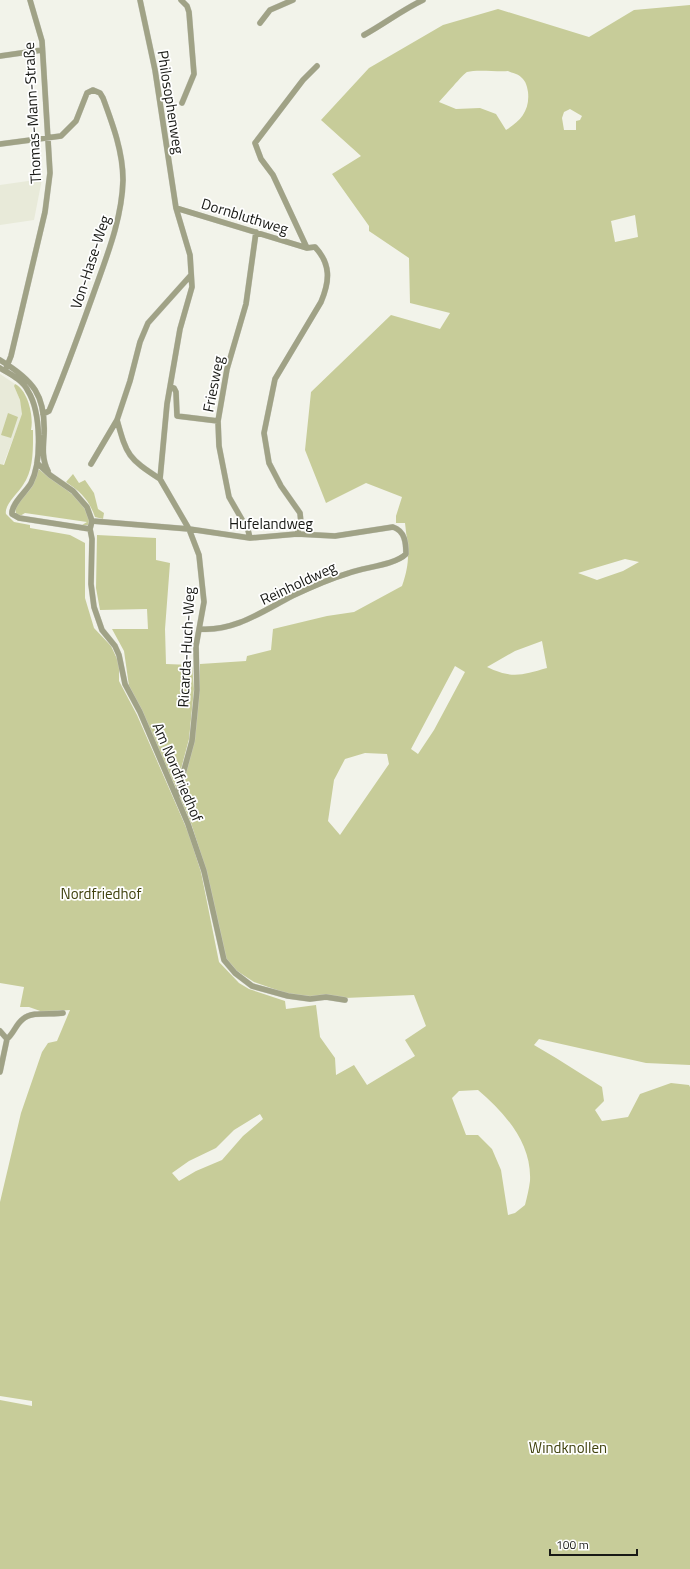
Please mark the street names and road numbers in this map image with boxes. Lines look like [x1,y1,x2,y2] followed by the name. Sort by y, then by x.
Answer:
[17,42,47,184] street label: Thomas-Mann-Straße
[151,49,191,156] street label: Philosophenweg
[199,192,292,240] street label: Dornbluthweg
[64,212,116,312] street label: Von-Hase-Weg
[196,353,230,414] street label: Friesweg
[229,512,313,535] street label: Hufelandweg
[256,555,340,611] street label: Reinholdweg
[171,586,201,708] street label: Ricarda-Huch-Weg
[147,719,209,825] street label: Am Nordfriedhof

